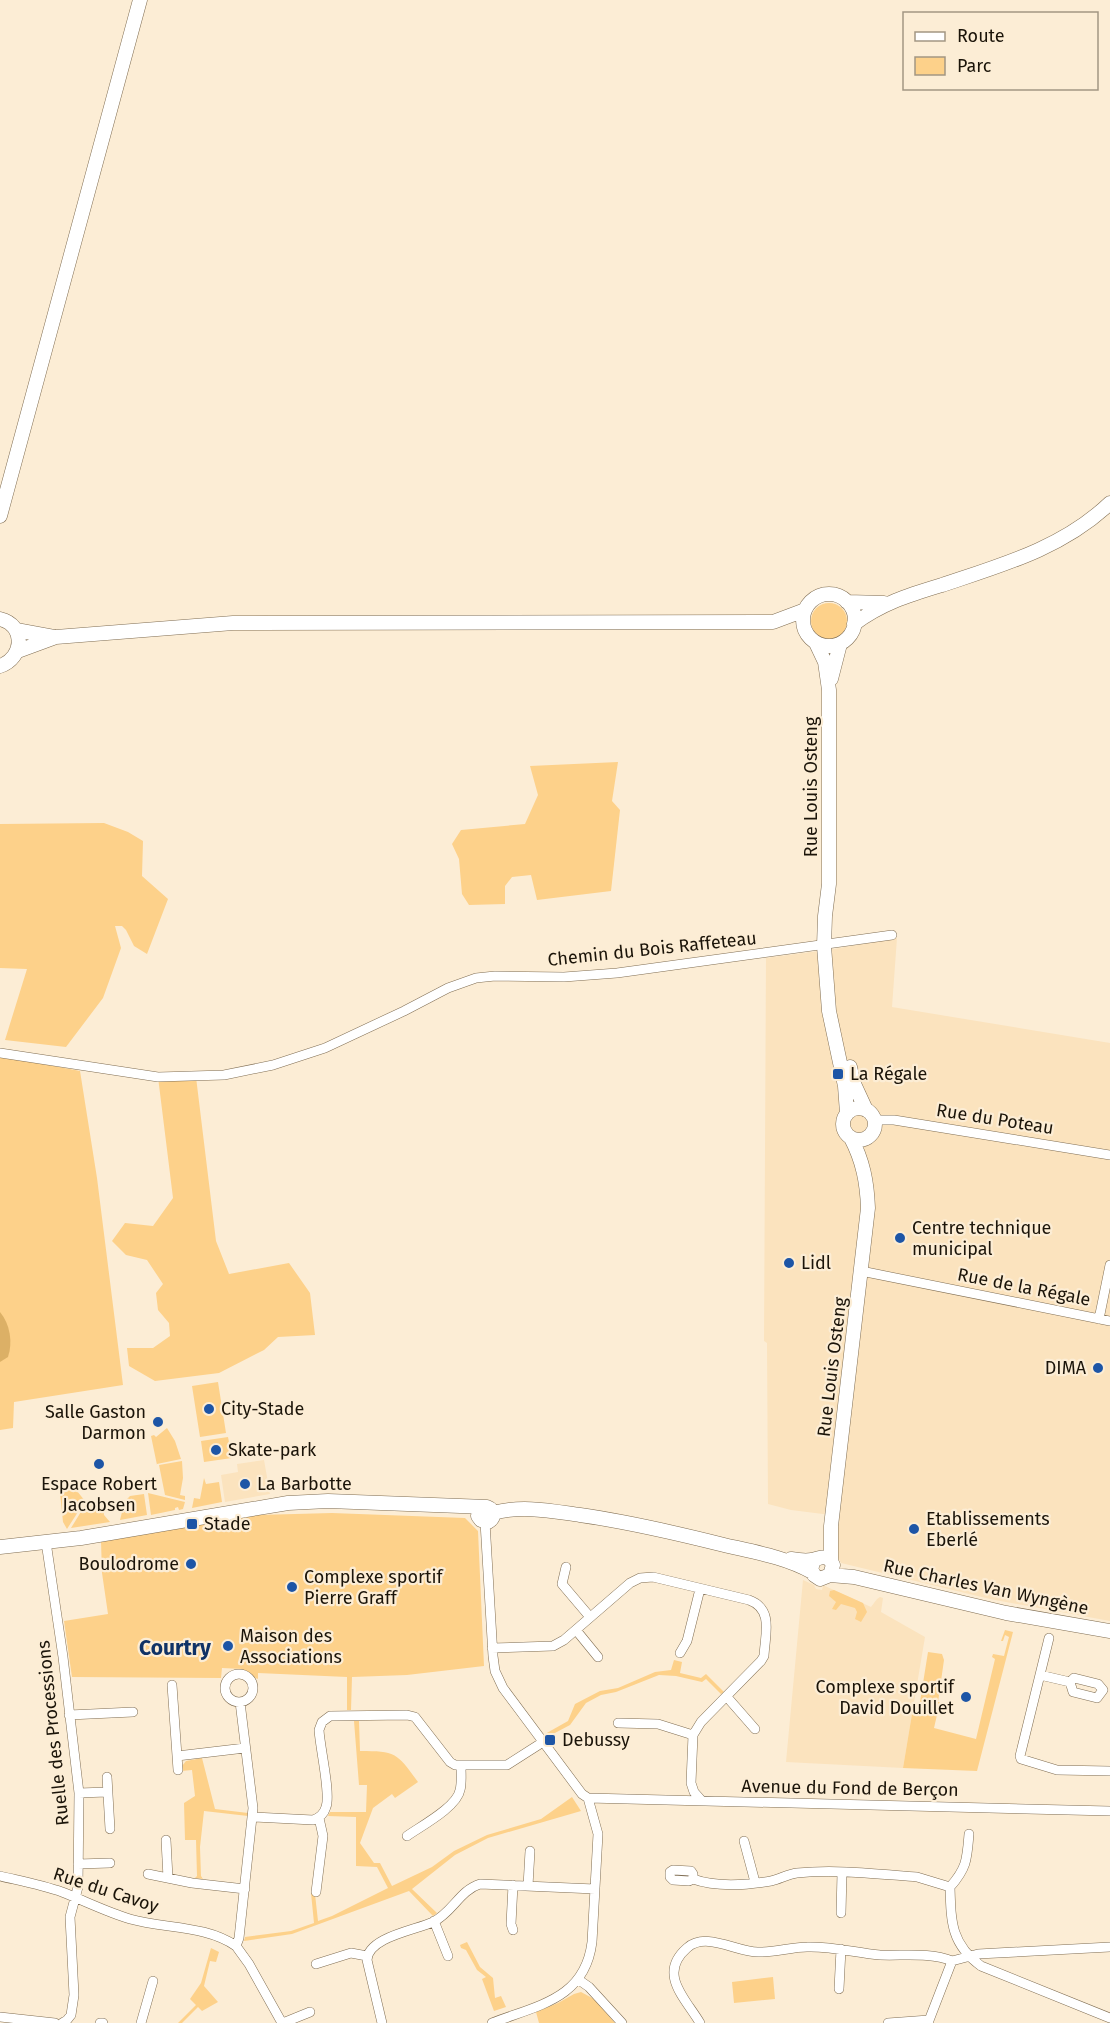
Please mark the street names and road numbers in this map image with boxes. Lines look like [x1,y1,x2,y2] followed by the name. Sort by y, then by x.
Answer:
[800,716,822,857] street label: Rue Louis Osteng
[546,927,758,971] street label: Chemin du Bois Raffeteau
[935,1099,1055,1139] street label: Rue du Poteau
[956,1263,1092,1311] street label: Rue de la Régale
[813,1295,852,1438] street label: Rue Louis Osteng
[881,1554,1091,1620] street label: Rue Charles Van Wyngène
[32,1639,74,1827] street label: Ruelle des Processions
[741,1775,959,1801] street label: Avenue du Fond de Berçon
[51,1863,162,1917] street label: Rue du Cavoy

